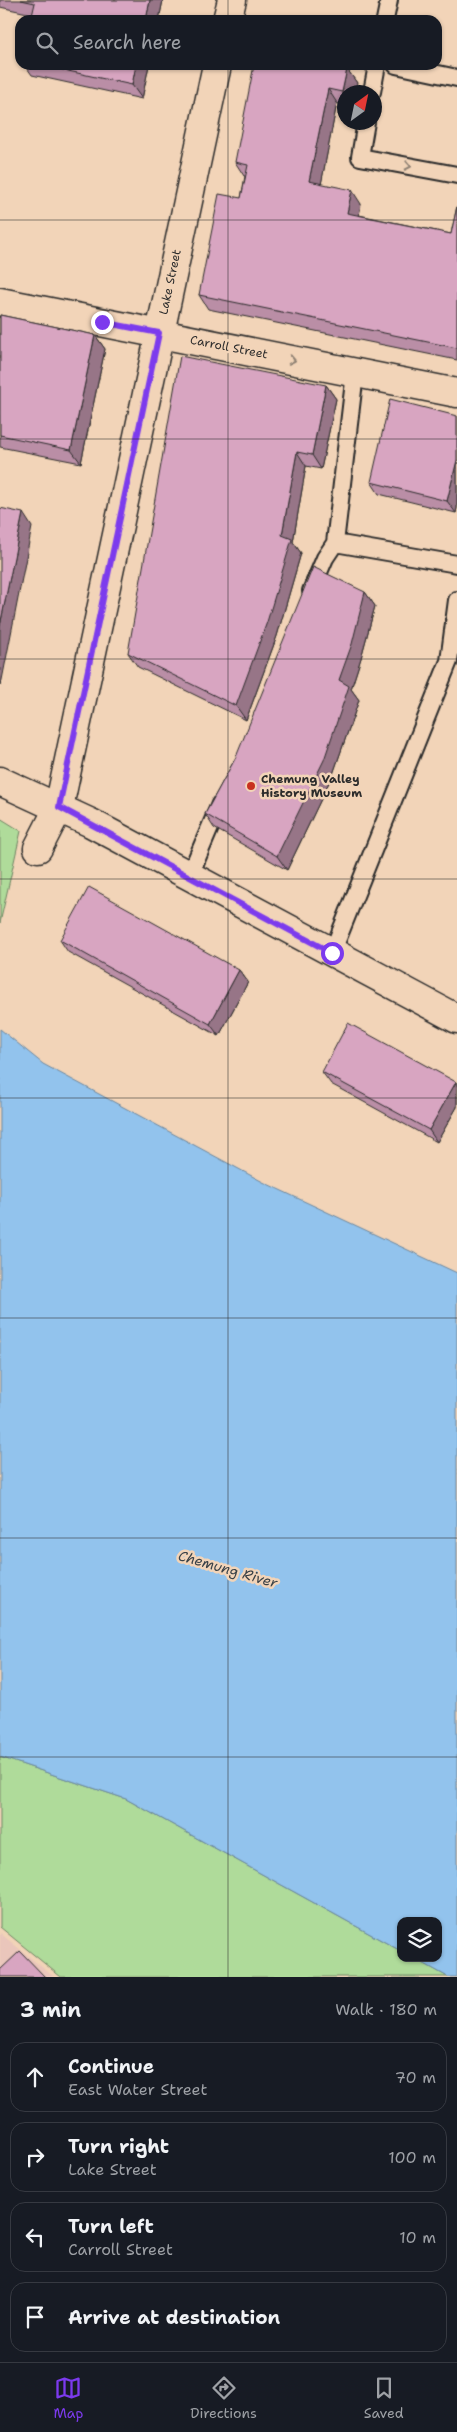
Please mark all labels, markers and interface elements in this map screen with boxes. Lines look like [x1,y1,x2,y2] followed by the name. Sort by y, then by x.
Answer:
[15,15,442,70] search box
[33,29,61,57] icon: search
[73,30,182,55] text: Search here
[337,85,382,130] north arrow
[403,160,412,171] one-way arrow
[155,248,185,316] street label: Lake Street
[91,311,114,334] route end
[189,332,269,362] street label: Carroll Street
[288,354,297,365] one-way arrow
[261,771,362,801] place label: Chemung Valley History Museum
[245,780,257,792] marker: Chemung Valley History Museum
[321,942,344,965] route start
[176,1546,280,1592] water label: Chemung River
[397,1917,442,1962] map controls
[397,1917,442,1962] button: layers
[20,1996,81,2024] text: 3 min
[335,1999,437,2020] text: Walk · 180 m
[68,2054,154,2079] text: Continue
[21,2063,49,2091] icon: ahead
[395,2067,436,2088] text: 70 m
[68,2079,207,2100] text: East Water Street
[68,2134,169,2159] text: Turn right
[21,2143,49,2171] icon: right
[388,2147,436,2168] text: 100 m
[68,2159,157,2180] text: Lake Street
[68,2214,154,2239] text: Turn left
[21,2223,49,2251] icon: left
[399,2227,436,2248] text: 10 m
[68,2239,173,2260] text: Carroll Street
[21,2303,49,2331] icon: arrive
[68,2305,280,2330] text: Arrive at destination
[53,2374,83,2422] tab: Map
[190,2374,257,2422] tab: Directions
[364,2374,404,2422] tab: Saved

